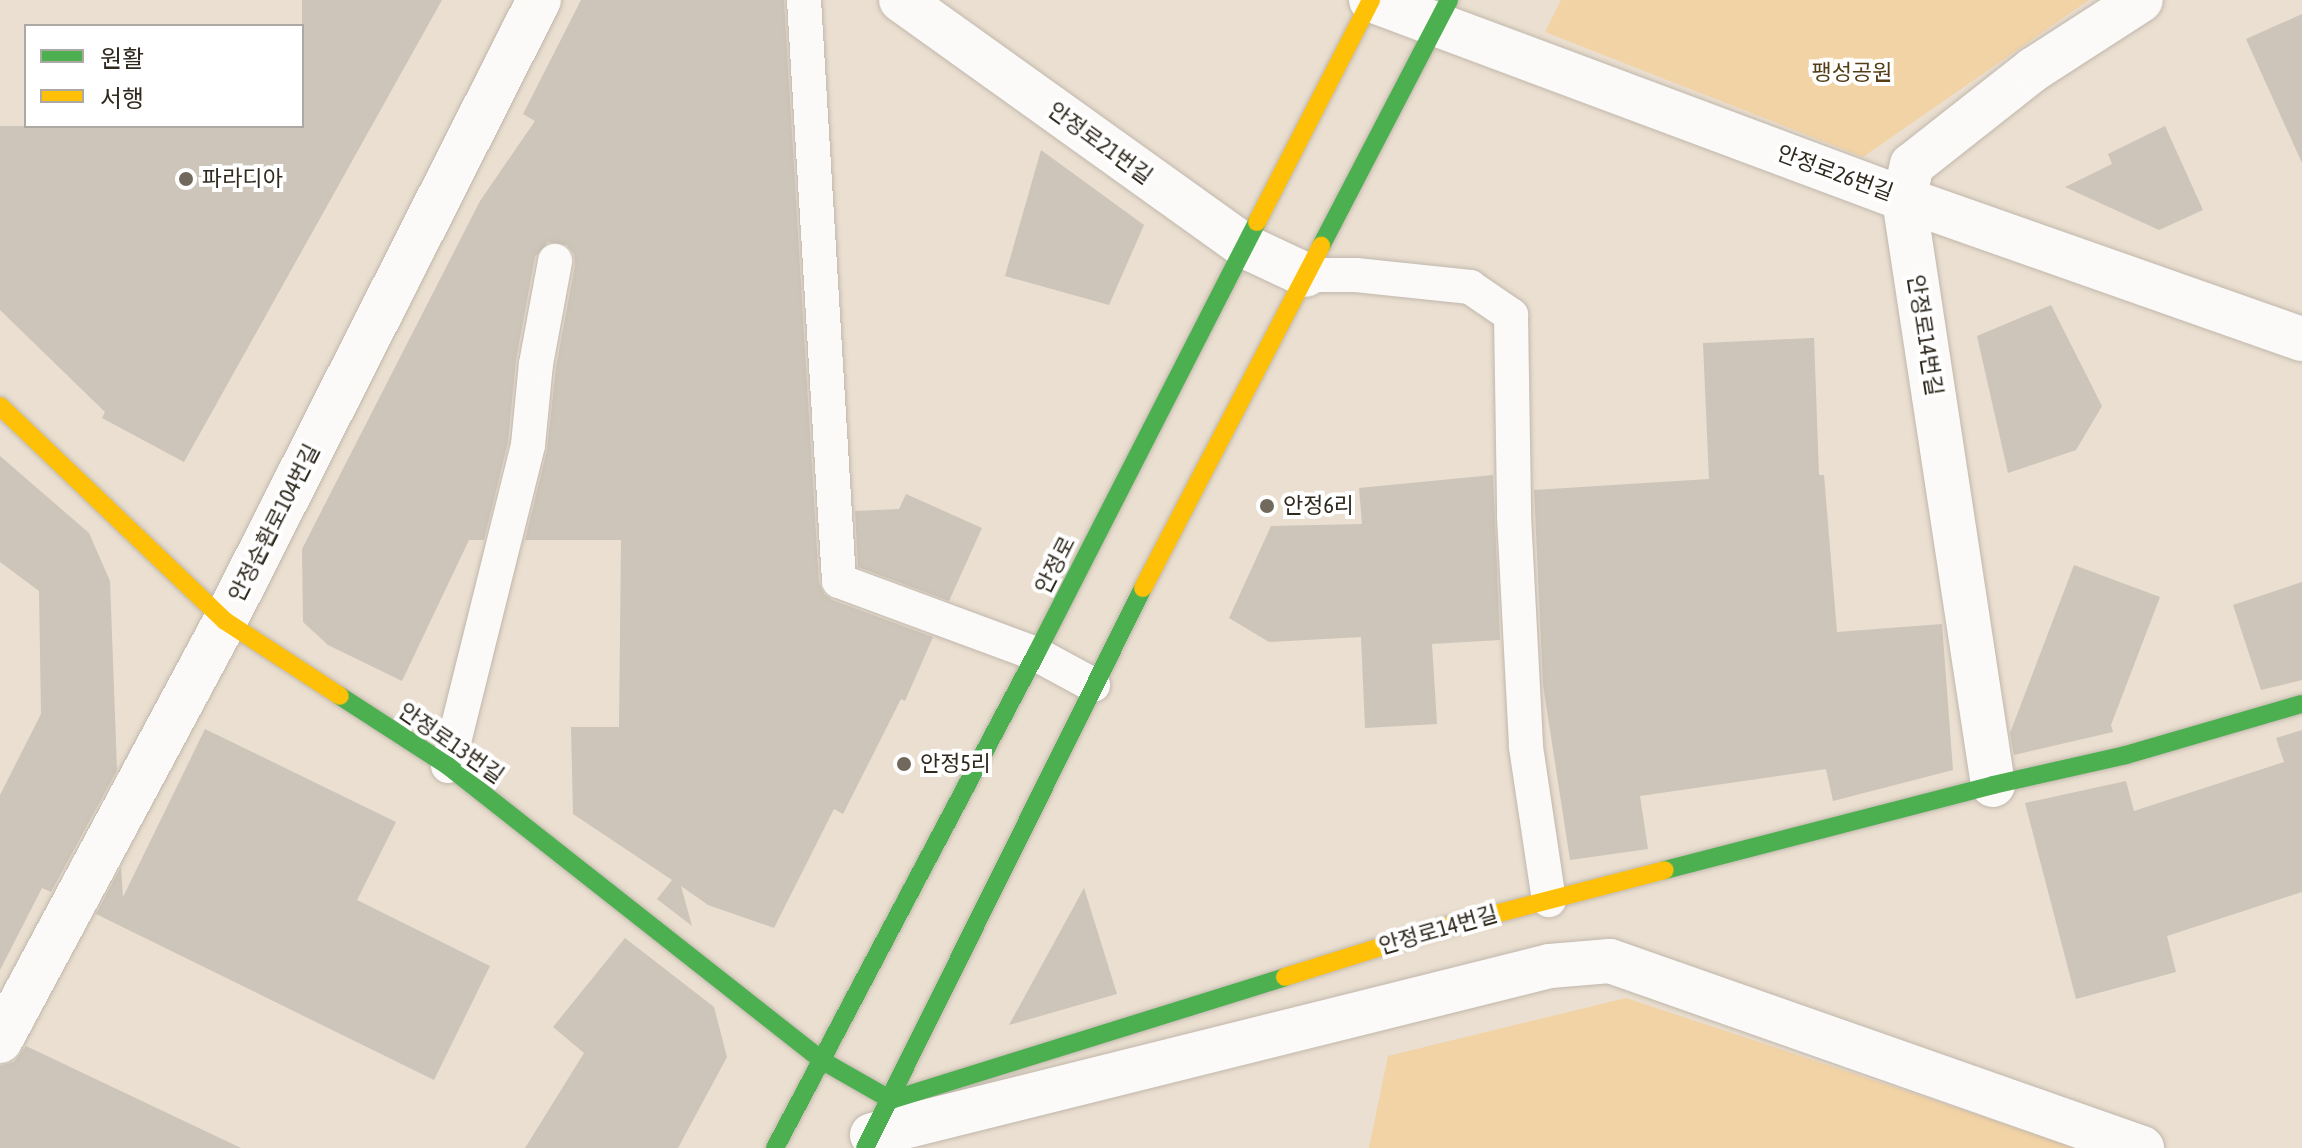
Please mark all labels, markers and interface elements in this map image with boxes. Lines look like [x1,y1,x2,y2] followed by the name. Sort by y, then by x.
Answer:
[24,24,304,128] legend
[100,45,144,72] text: 원활
[1812,60,1892,86] park label: 팽성공원
[100,85,144,112] text: 서행
[1043,97,1157,189] street label: 안정로21번길
[1773,140,1897,206] street label: 안정로26번길
[202,166,283,192] place label: 파라디아
[177,170,195,188] marker: 파라디아
[1902,273,1948,397] street label: 안정로14번길
[223,440,325,606] street label: 안정순환로104번길
[1283,493,1354,519] place label: 안정6리
[1258,497,1276,515] marker: 안정6리
[1029,532,1081,598] street label: 안정로
[394,697,508,789] street label: 안정로13번길
[920,751,991,777] place label: 안정5리
[895,755,913,773] marker: 안정5리
[1376,901,1500,959] street label: 안정로14번길

